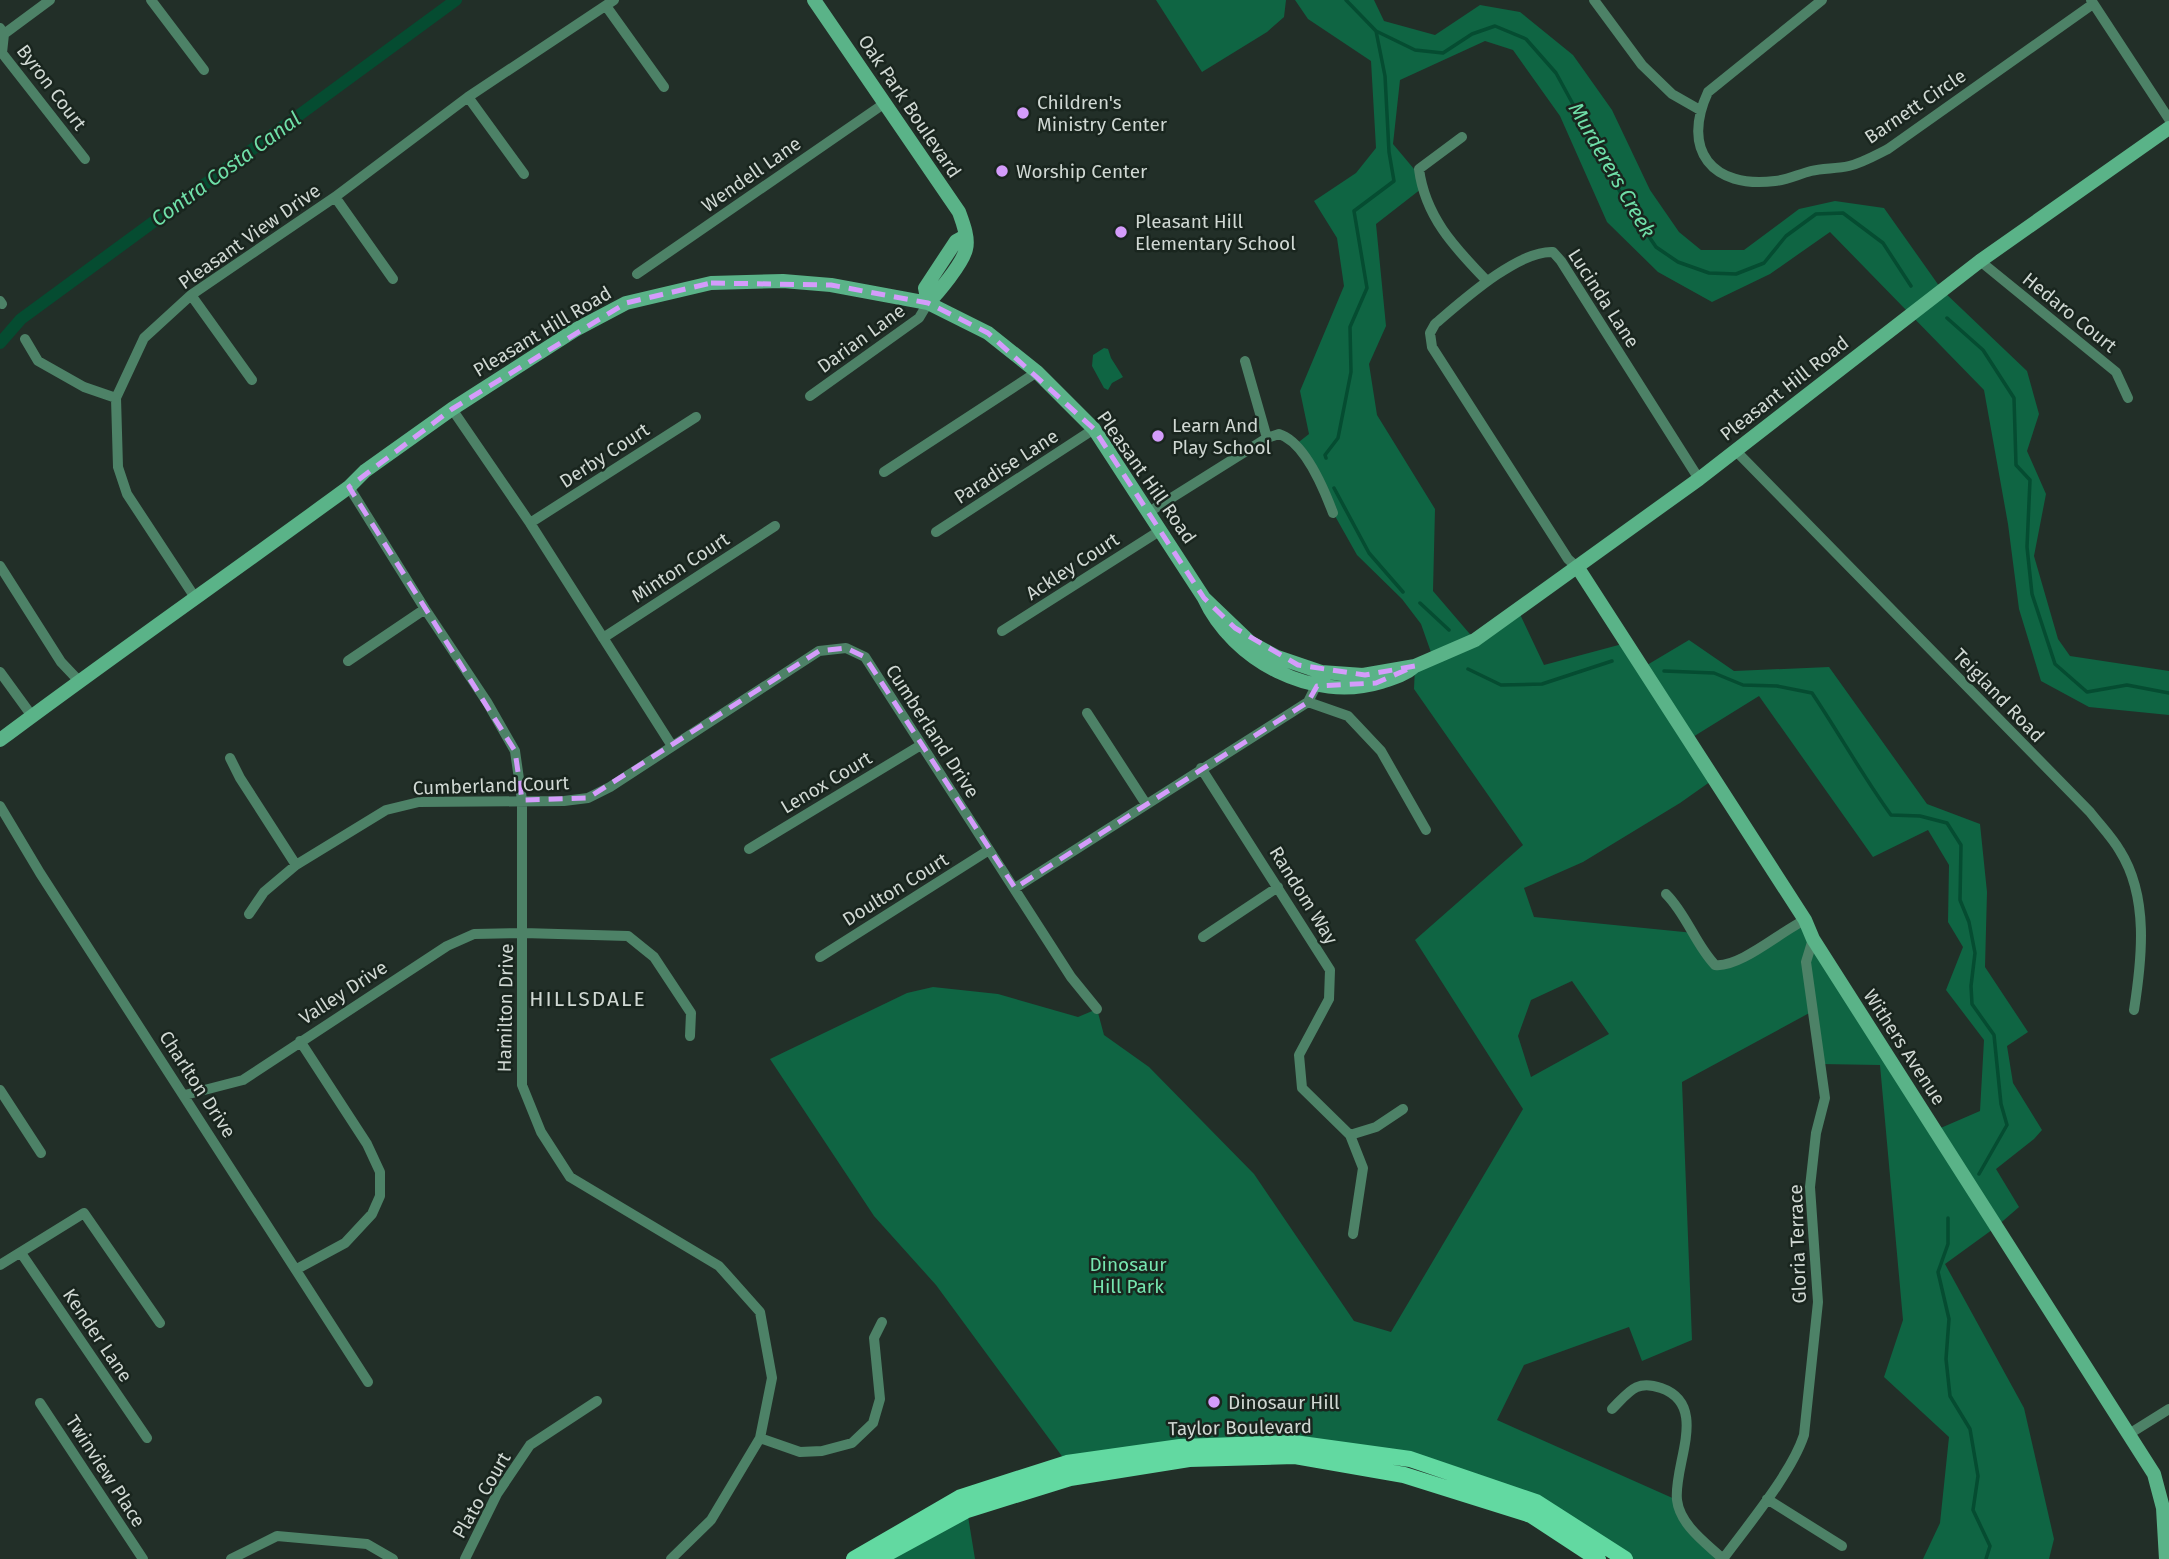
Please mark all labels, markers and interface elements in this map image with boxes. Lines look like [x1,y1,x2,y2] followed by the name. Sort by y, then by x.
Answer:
[853,30,966,182] street label: Oak Park Boulevard
[12,40,91,135] street label: Byron Court
[1860,64,1970,149] street label: Barnett Circle
[1037,91,1168,136] place label: Children's Ministry Center
[1563,98,1661,242] water label: Murderers Creek
[1015,105,1031,121] marker: Children's Ministry Center
[146,106,306,232] water label: Contra Costa Canal
[697,132,805,217] street label: Wendell Lane
[1016,160,1148,183] place label: Worship Center
[994,163,1010,179] marker: Worship Center
[174,179,325,294] street label: Pleasant View Drive
[1135,210,1296,255] place label: Pleasant Hill Elementary School
[1113,224,1129,240] marker: Pleasant Hill Elementary School
[1563,244,1644,352] street label: Lucinda Lane
[2018,267,2122,357] street label: Hedaro Court
[469,281,615,382] street label: Pleasant Hill Road
[813,299,910,378] street label: Darian Lane
[1715,331,1853,446] street label: Pleasant Hill Road
[1092,406,1201,548] street label: Pleasant Hill Road
[1172,414,1272,459] place label: Learn And Play School
[555,418,653,493] street label: Derby Court
[950,424,1063,509] street label: Paradise Lane
[1150,428,1166,444] marker: Learn And Play School
[627,527,733,607] street label: Minton Court
[1021,528,1123,605] street label: Ackley Court
[1948,644,2049,747] street label: Teigland Road
[881,660,984,802] street label: Cumberland Drive
[777,746,876,819] street label: Lenox Court
[412,771,570,800] street label: Cumberland Court
[1264,842,1343,949] street label: Random Way
[838,848,953,931] street label: Doulton Court
[493,943,518,1073] street label: Hamilton Drive
[295,955,392,1029] street label: Valley Drive
[1859,985,1951,1109] street label: Withers Avenue
[529,986,647,1012] district label: HILLSDALE
[154,1026,241,1142] street label: Charlton Drive
[1784,1184,1811,1304] street label: Gloria Terrace
[1089,1253,1167,1298] park label: Dinosaur Hill Park
[58,1284,137,1386] street label: Kender Lane
[1228,1391,1340,1414] place label: Dinosaur Hill
[1206,1394,1222,1410] marker: Dinosaur Hill
[61,1411,150,1531] street label: Twinview Place
[1168,1415,1312,1440] street label: Taylor Boulevard
[447,1448,515,1543] street label: Plato Court

